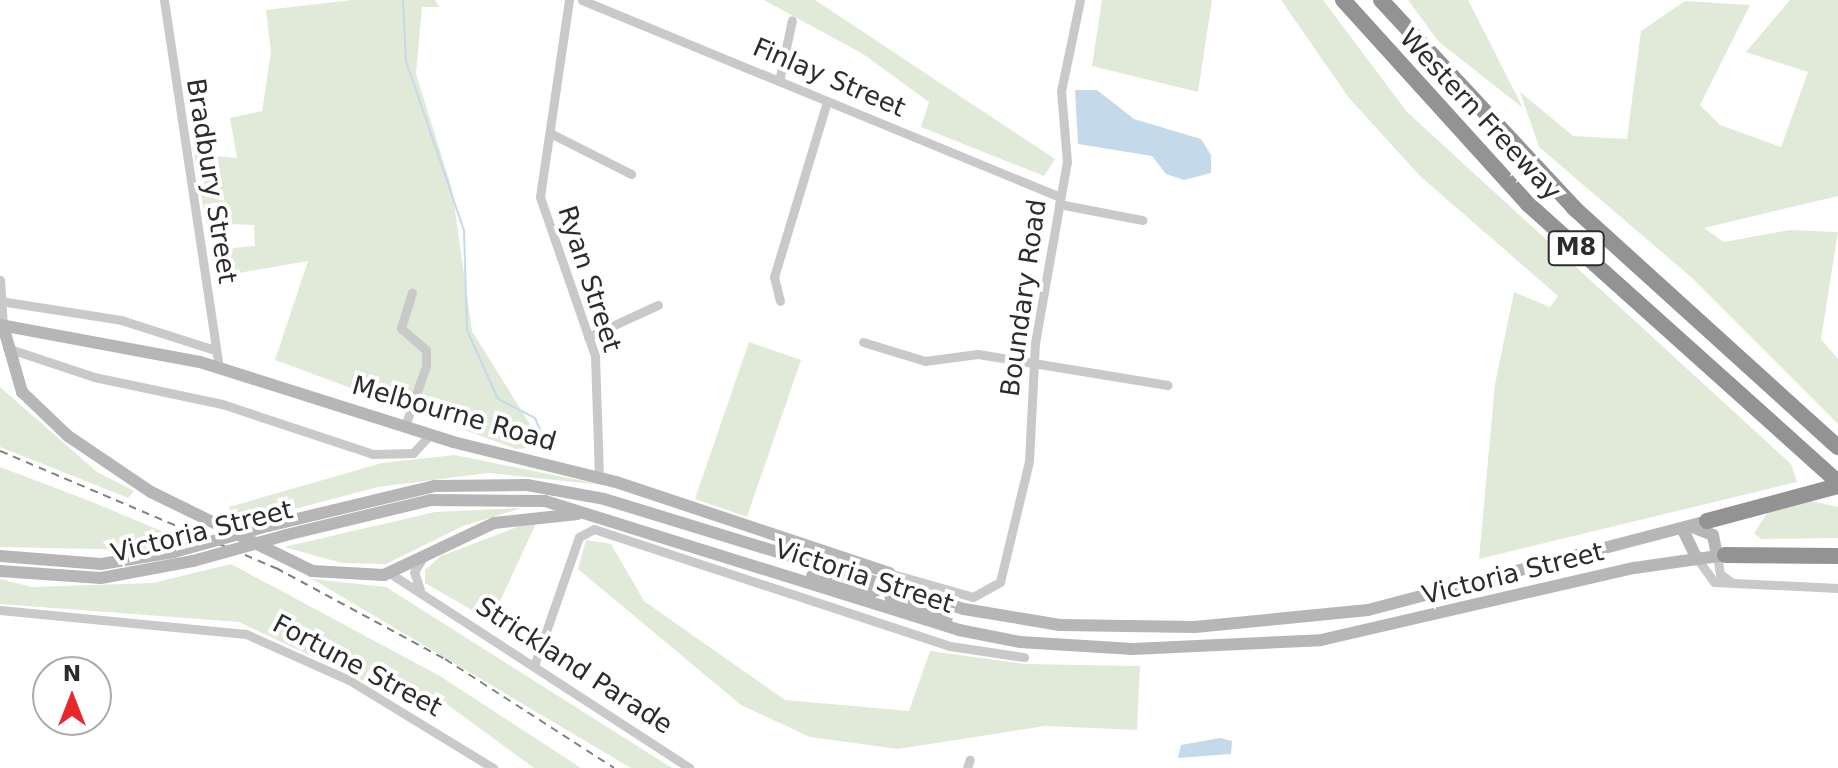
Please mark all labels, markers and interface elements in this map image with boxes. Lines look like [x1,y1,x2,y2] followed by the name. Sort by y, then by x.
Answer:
[1393,23,1567,207] street label: Western Freeway
[748,32,910,124] street label: Finlay Street
[179,76,243,286] street label: Bradbury Street
[995,197,1053,399] street label: Boundary Road
[551,202,627,356] street label: Ryan Street
[1546,228,1606,268] road number: M8
[348,370,560,458] street label: Melbourne Road
[108,494,296,570] street label: Victoria Street
[771,533,957,621] street label: Victoria Street
[1419,536,1607,612] street label: Victoria Street
[470,591,678,741] street label: Strickland Parade
[267,608,447,724] street label: Fortune Street
[32,656,112,736] north arrow
[63,661,81,686] text: N

